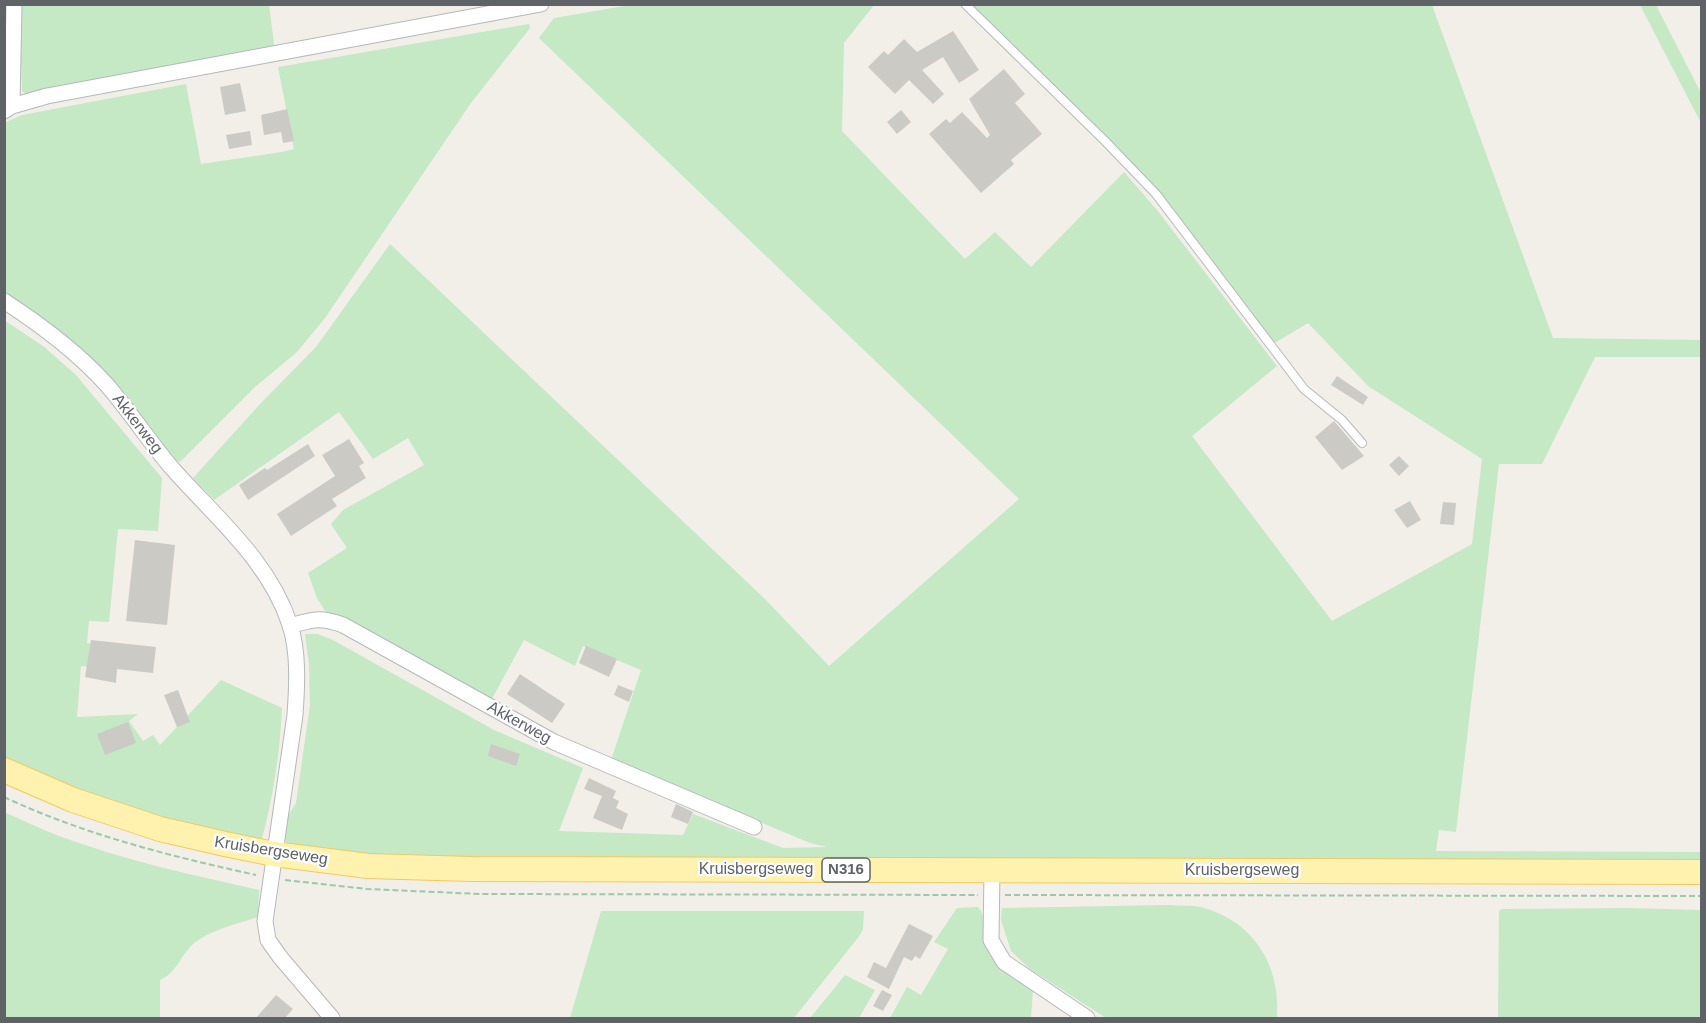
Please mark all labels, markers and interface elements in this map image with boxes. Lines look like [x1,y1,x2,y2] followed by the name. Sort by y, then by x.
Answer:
[108,390,166,458] street label: Akkerweg
[484,698,554,748] street label: Akkerweg
[213,833,329,869] street label: Kruisbergseweg
[822,858,870,882] road number: N316
[699,860,813,880] street label: Kruisbergseweg
[1185,861,1299,881] street label: Kruisbergseweg

